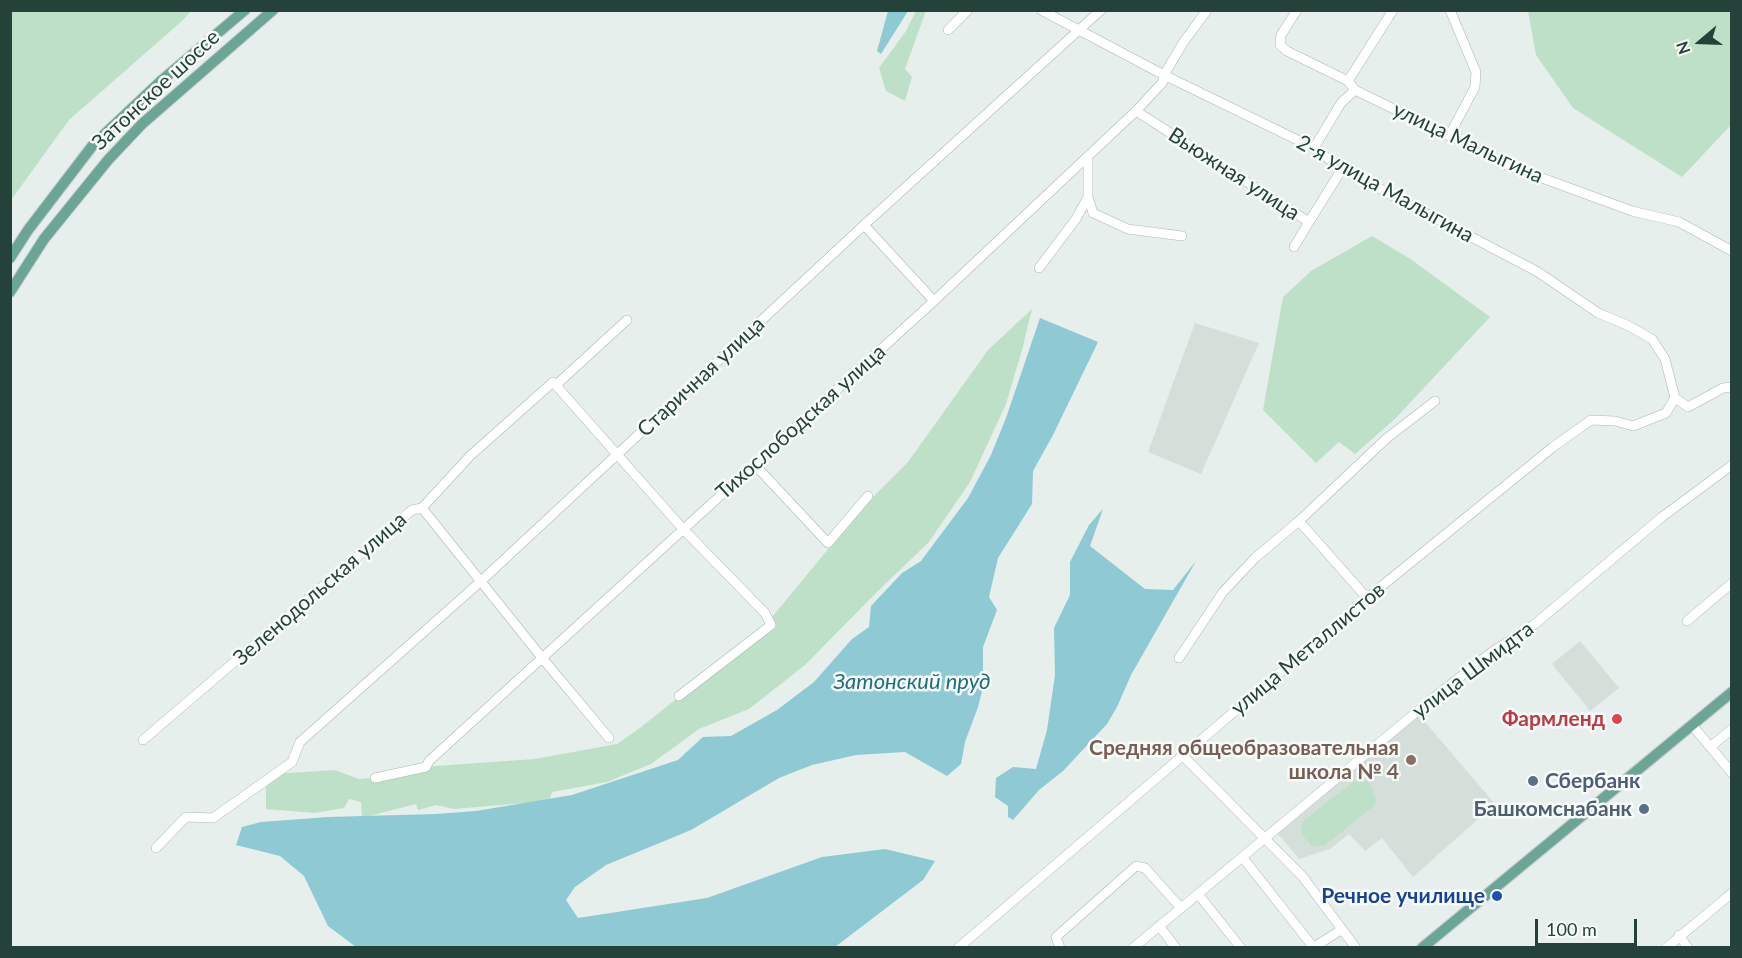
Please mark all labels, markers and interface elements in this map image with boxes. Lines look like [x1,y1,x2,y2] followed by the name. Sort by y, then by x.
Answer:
[1670,12,1730,72] north arrow
[87,25,225,155] street label: Затонское шоссе
[1672,39,1693,57] text: N
[1389,97,1547,189] street label: улица Малыгина
[1164,122,1304,226] street label: Вьюжная улица
[1292,130,1478,248] street label: 2-я улица Малыгина
[632,312,770,442] street label: Старичная улица
[711,339,891,505] street label: Тихослободская улица
[228,507,412,671] street label: Зеленодольская улица
[1226,577,1390,721] street label: улица Металлистов
[1407,616,1539,724] street label: улица Шмидта
[833,669,991,695] water label: Затонский пруд
[1502,706,1605,732] place label: Фармленд
[1610,712,1624,726] marker: Фармленд
[1089,735,1399,785] place label: Средняя общеобразовательная школа № 4
[1404,753,1418,767] marker: Средняя общеобразовательная школа № 4
[1545,768,1640,794] place label: Сбербанк
[1526,774,1540,788] marker: Сбербанк
[1473,796,1632,822] place label: Башкомснабанк
[1637,802,1651,816] marker: Башкомснабанк
[1321,883,1485,909] place label: Речное училище
[1490,889,1504,903] marker: Речное училище
[1538,907,1640,945] scale bar
[1546,918,1597,940] text: 100 m

